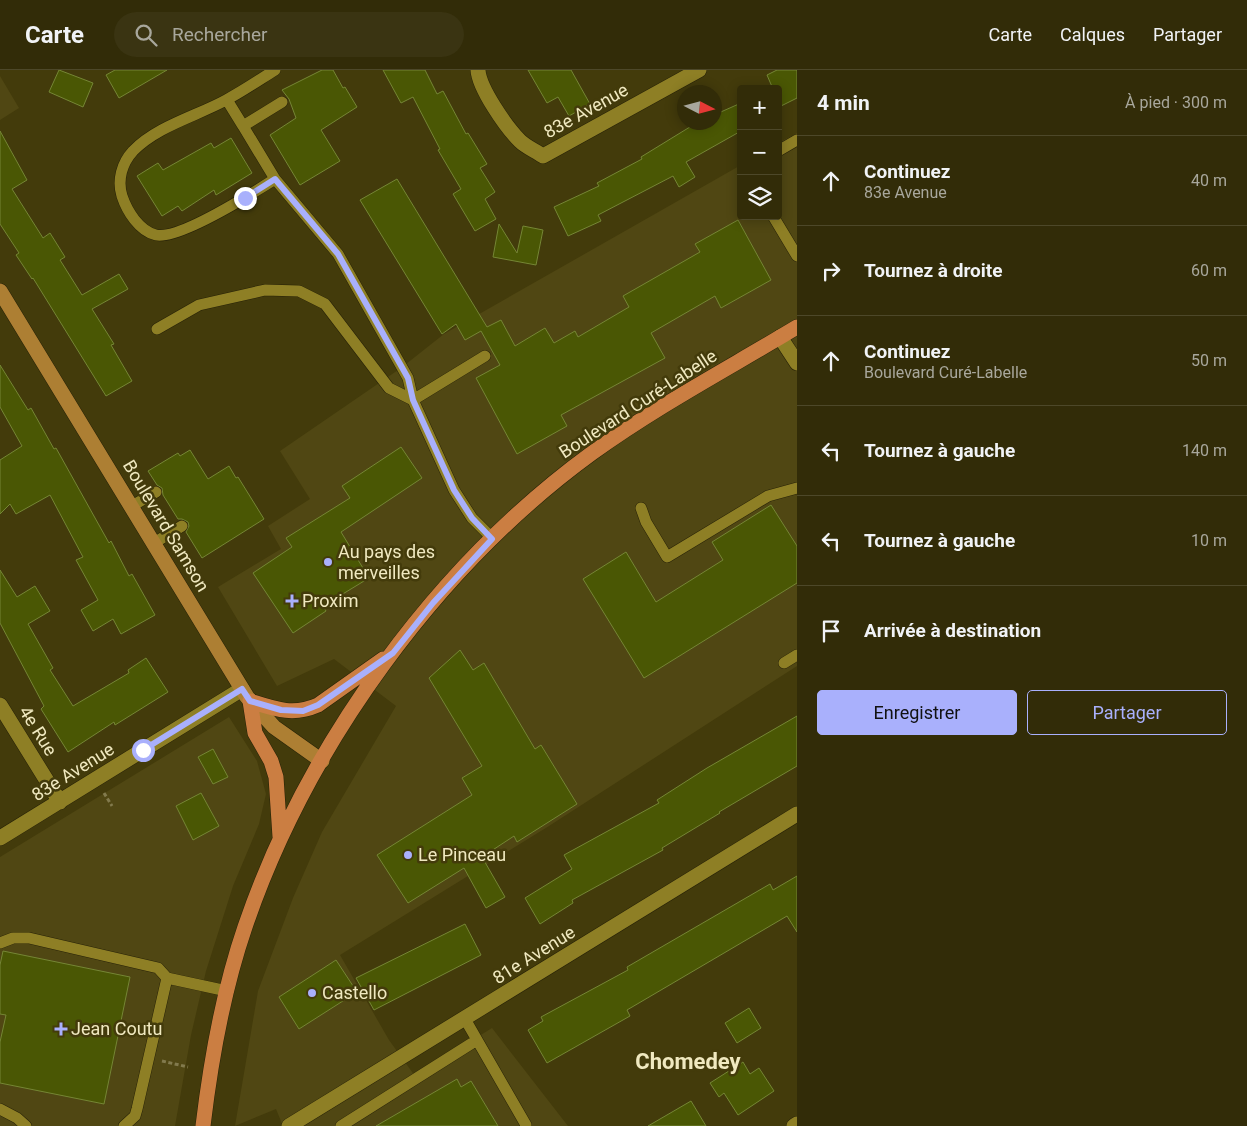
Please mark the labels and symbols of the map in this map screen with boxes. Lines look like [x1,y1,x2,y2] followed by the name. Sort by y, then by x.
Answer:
[540,79,632,142] street label: 83e Avenue
[677,85,722,130] north arrow
[234,187,257,210] route end
[555,345,720,462] street label: Boulevard Curé-Labelle
[119,456,214,595] street label: Boulevard Samson
[338,541,435,583] place label: Au pays des merveilles
[322,556,334,568] marker: Au pays des merveilles
[302,590,358,611] place label: Proxim
[286,595,298,607] marker: Proxim
[15,702,62,759] street label: 4e Rue
[28,738,118,805] street label: 83e Avenue
[132,739,155,762] route start
[418,844,506,865] place label: Le Pinceau
[402,849,414,861] marker: Le Pinceau
[489,921,579,988] street label: 81e Avenue
[322,982,387,1003] place label: Castello
[306,987,318,999] marker: Castello
[71,1018,162,1039] place label: Jean Coutu
[55,1023,67,1035] marker: Jean Coutu
[635,1049,742,1074] district label: Chomedey

